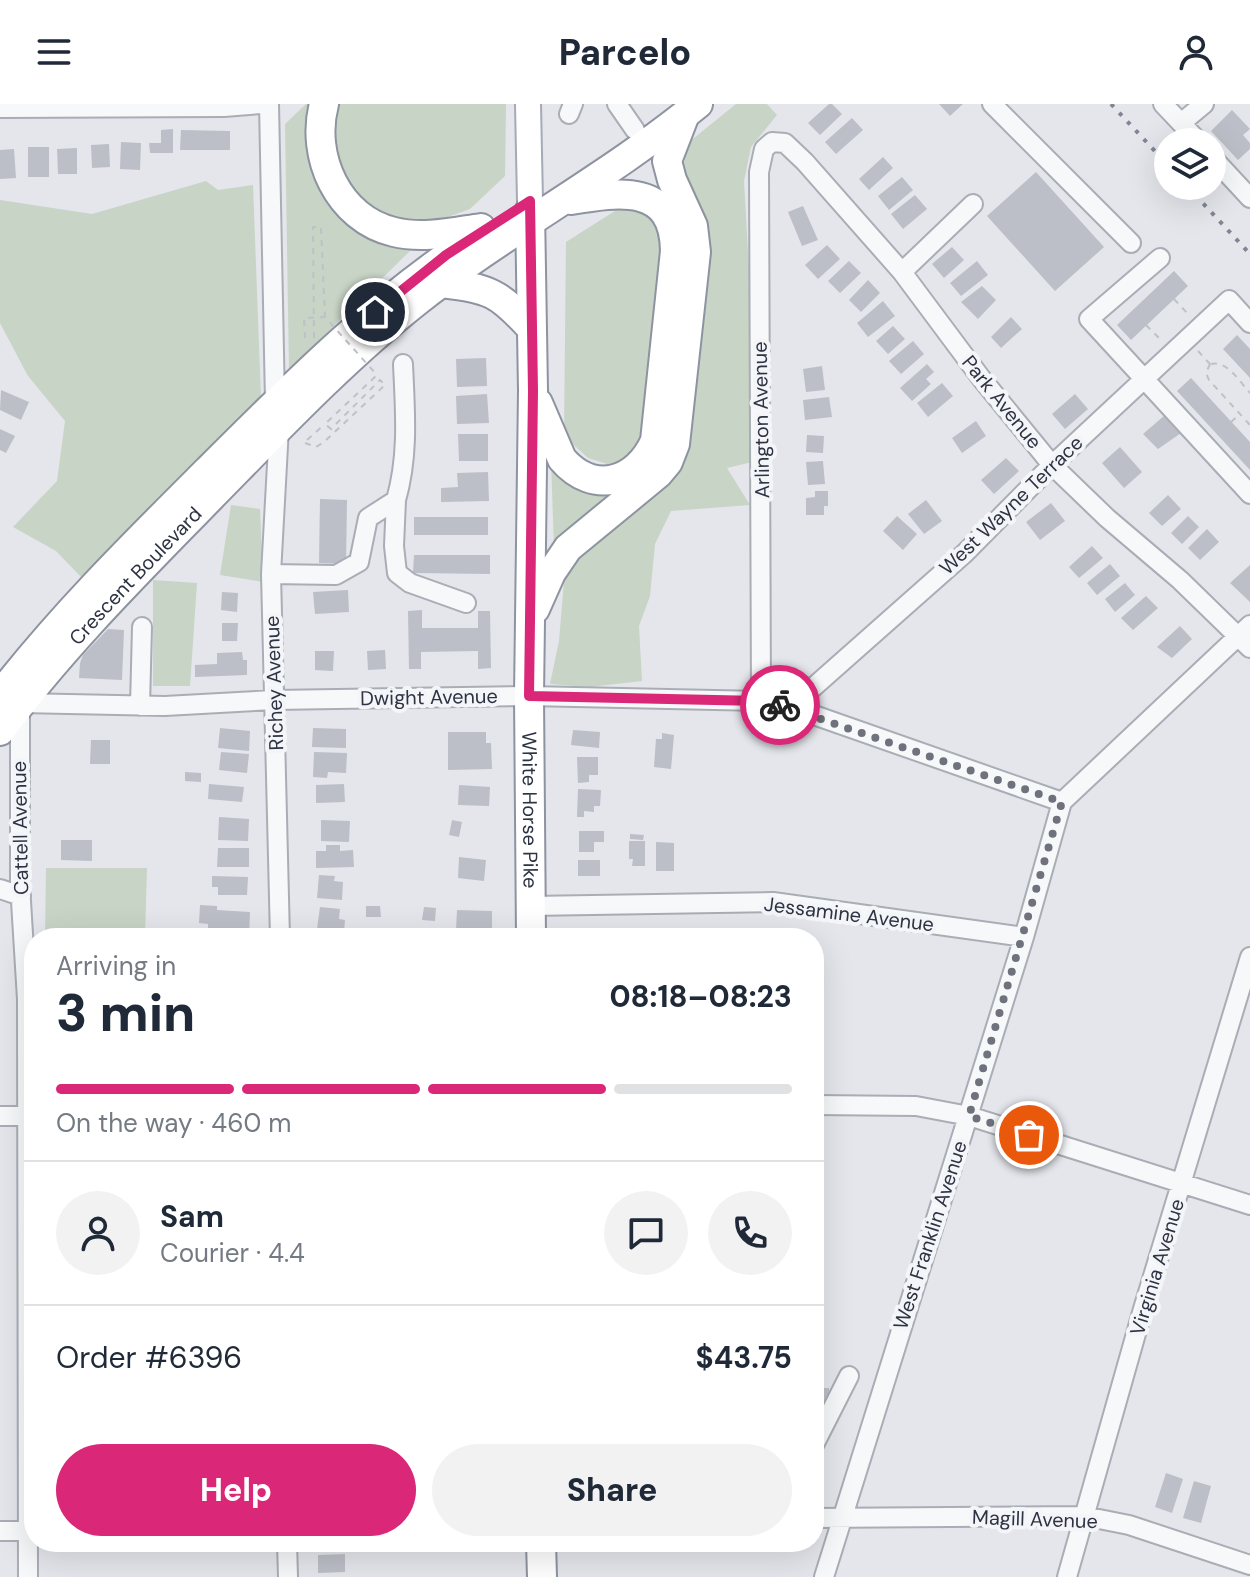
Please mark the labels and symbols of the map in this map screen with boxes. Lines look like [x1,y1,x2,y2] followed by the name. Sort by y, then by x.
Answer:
[341,278,409,346] pin
[747,341,775,499] street label: Arlington Avenue
[956,350,1048,454] street label: Park Avenue
[934,430,1088,580] street label: West Wayne Terrace
[63,501,207,651] street label: Crescent Boulevard
[259,615,289,751] street label: Richey Avenue
[740,665,820,745] courier
[360,683,498,711] street label: Dwight Avenue
[516,731,544,888] street label: White Horse Pike
[6,761,34,895] street label: Cattell Avenue
[763,891,935,937] street label: Jessamine Avenue
[995,1101,1063,1169] pin
[887,1137,973,1333] street label: West Franklin Avenue
[1124,1195,1190,1339] street label: Virginia Avenue
[972,1504,1098,1534] street label: Magill Avenue

